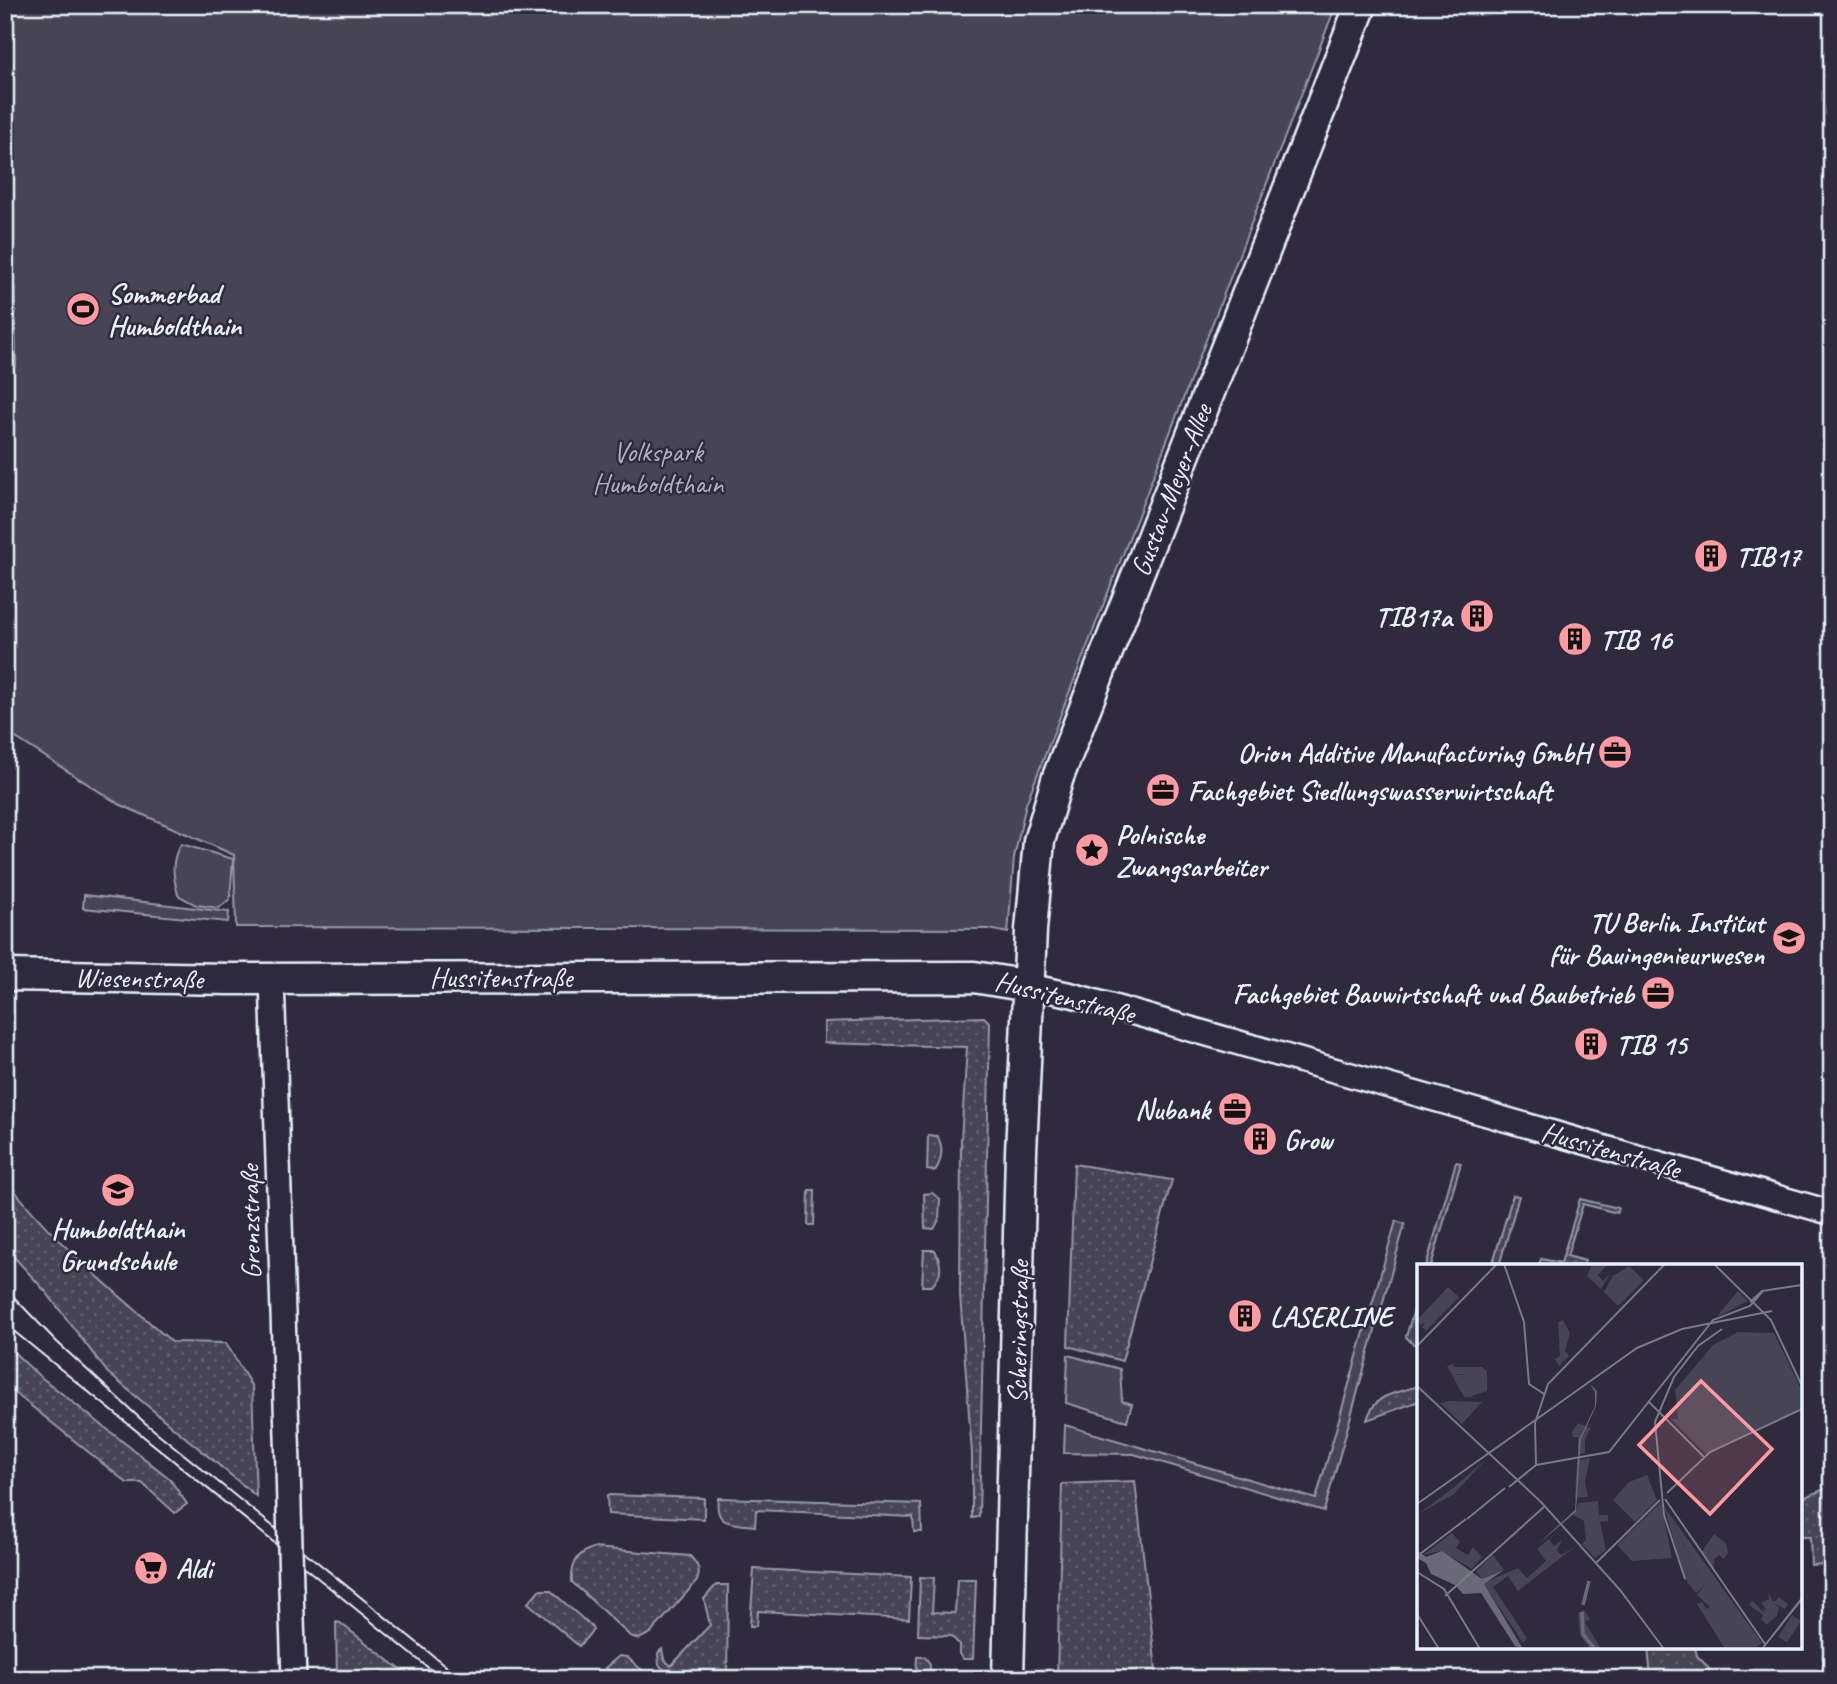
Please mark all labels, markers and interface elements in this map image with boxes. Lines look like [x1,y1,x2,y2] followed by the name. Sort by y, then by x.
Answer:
[108,276,243,343] place label: Sommerbad Humboldthain
[64,290,102,328] sports icon: Sommerbad Humboldthain
[1122,397,1220,581] street label: Gustav-Meyer-Allee
[593,434,725,501] park label: Volkspark Humboldthain
[1692,537,1730,575] building icon: TIB17
[1736,539,1803,574] place label: TIB17
[1458,597,1496,635] building icon: TIB17a
[1375,599,1454,634] place label: TIB17a
[1556,620,1594,658] building icon: TIB 16
[1600,622,1674,657] place label: TIB 16
[1596,733,1634,771] office icon: Orion Additive Manufacturing GmbH
[1238,735,1595,770] place label: Orion Additive Manufacturing GmbH
[1144,771,1182,809] office icon: Fachgebiet Siedlungswasserwirtschaft
[1188,773,1555,808] place label: Fachgebiet Siedlungswasserwirtschaft
[1116,817,1270,884] place label: Polnische Zwangsarbeiter
[1073,831,1111,869] place icon: Polnische Zwangsarbeiter
[1549,905,1768,972] place label: TU Berlin Institut für Bauingenieurwesen
[1770,919,1808,957] school or university icon: TU Berlin Institut für Bauingenieurwesen
[75,959,205,997] street label: Wiesenstraße
[430,960,574,995] street label: Hussitenstraße
[992,963,1140,1032] street label: Hussitenstraße
[1639,974,1677,1012] office icon: Fachgebiet Bauwirtschaft und Baubetrieb
[1233,976,1636,1011] place label: Fachgebiet Bauwirtschaft und Baubetrieb
[1572,1025,1610,1063] building icon: TIB 15
[1616,1027,1690,1062] place label: TIB 15
[1216,1090,1254,1128] office icon: Nubank
[1135,1092,1213,1127] place label: Nubank
[1538,1114,1686,1187] street label: Hussitenstraße
[1241,1120,1279,1158] building icon: Grow
[1284,1122,1335,1157] place label: Grow
[231,1163,268,1280] street label: Grenzstraße
[99,1171,137,1209] school or university icon: Humboldthain Grundschule
[51,1211,186,1278] place label: Humboldthain Grundschule
[999,1258,1037,1404] street label: Scheringstraße
[1417,1264,1802,1649] inset map
[1226,1297,1264,1335] building icon: LASERLINE
[1270,1299,1396,1334] place label: LASERLINE
[132,1549,170,1587] supermarket icon: Aldi
[176,1551,216,1586] place label: Aldi

